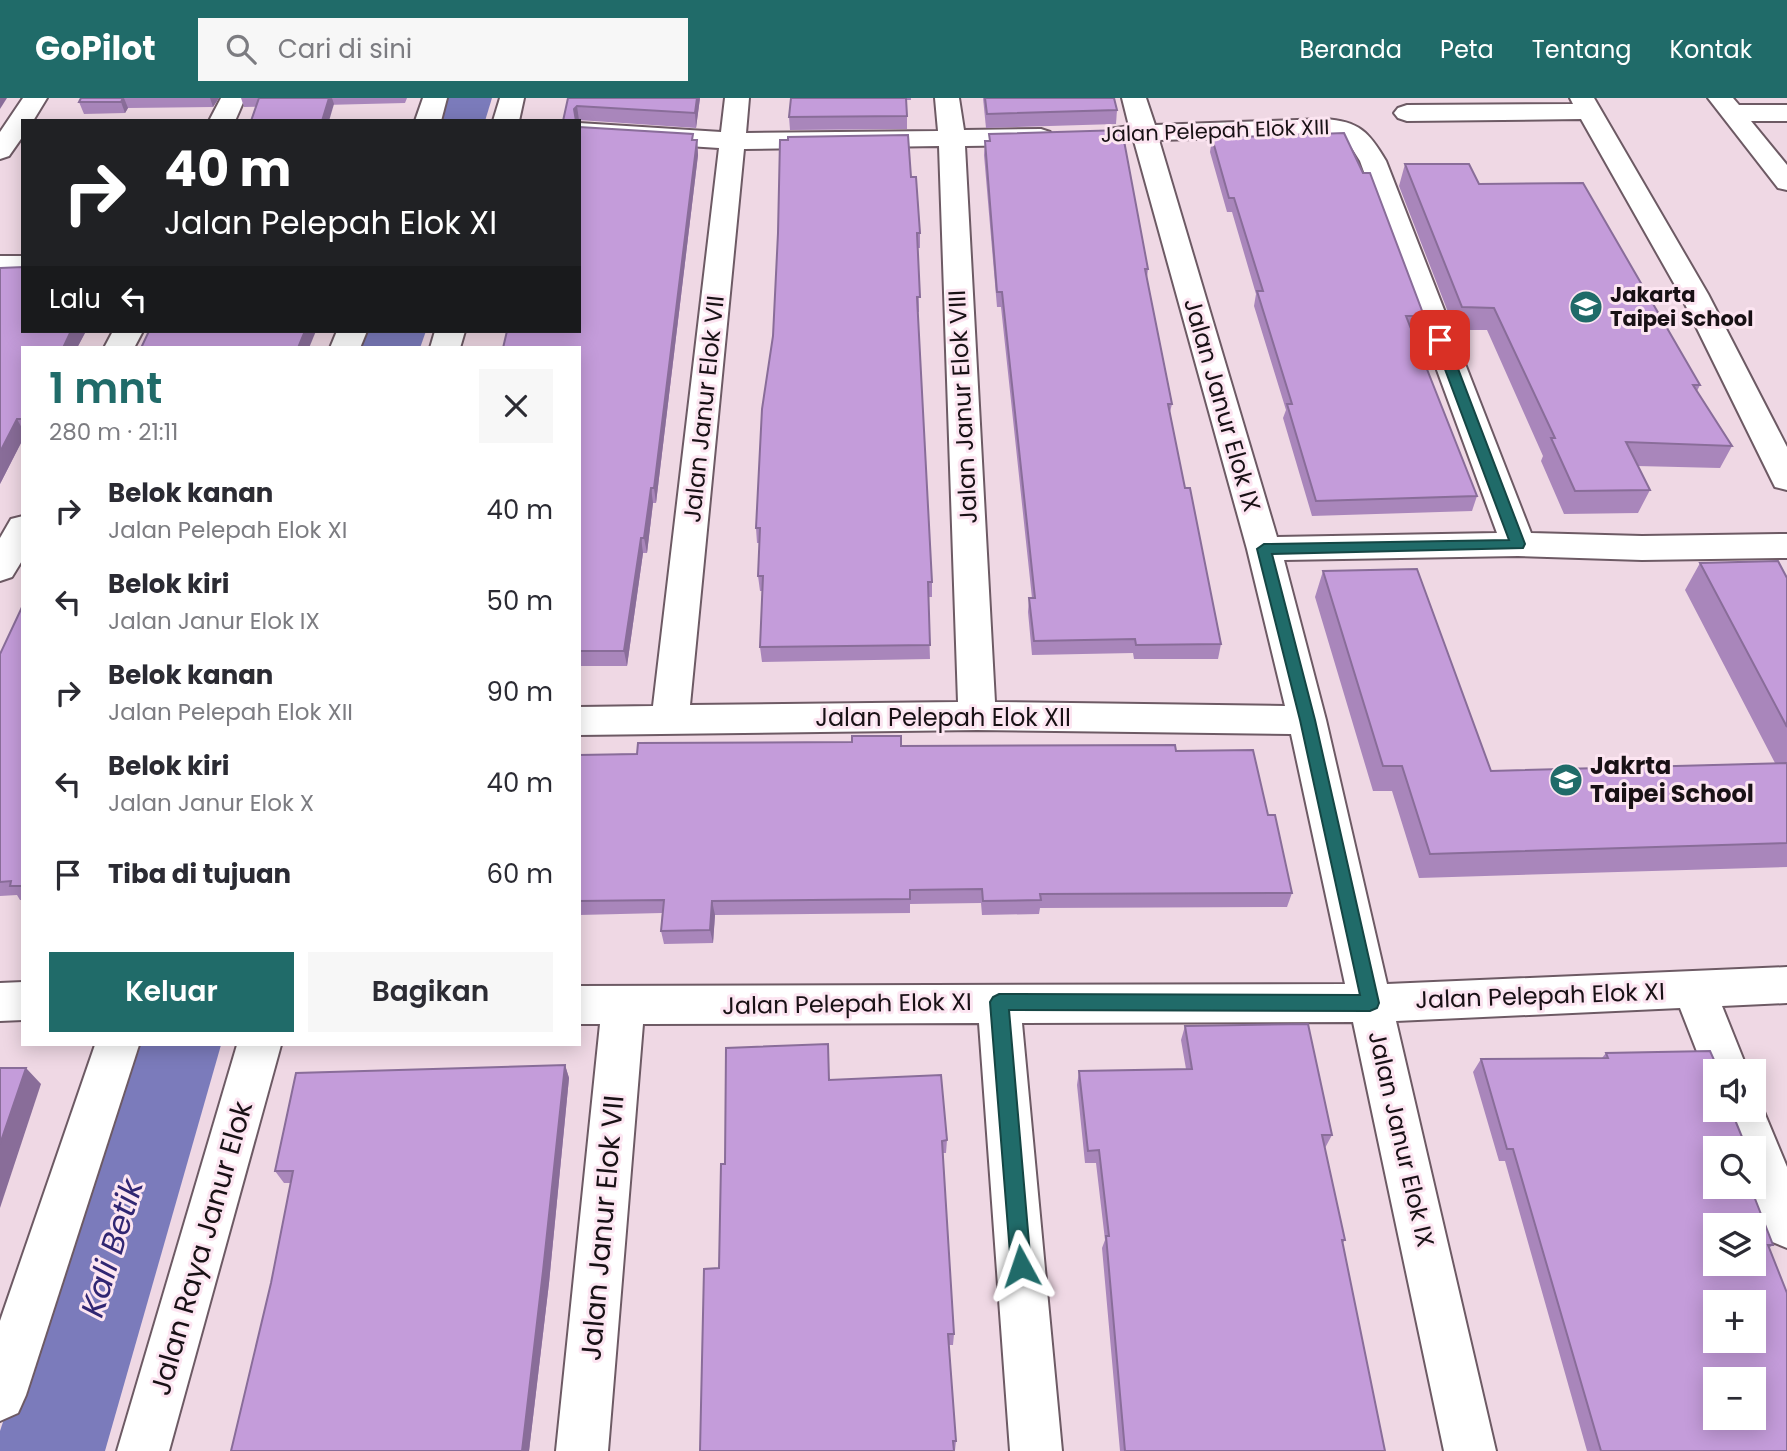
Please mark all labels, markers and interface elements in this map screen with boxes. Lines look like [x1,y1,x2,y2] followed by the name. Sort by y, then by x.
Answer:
[198,18,688,81] search box
[35,25,156,72] text: GoPilot
[222,30,260,68] icon: search
[278,31,412,67] text: Cari di sini
[1299,33,1402,66] text: Beranda
[1440,33,1494,66] text: Peta
[1532,33,1632,66] text: Tentang
[1670,33,1752,66] text: Kontak
[1100,112,1330,149] street label: Jalan Pelepah Elok XIII
[164,135,291,203] text: 40 m
[49,147,140,238] icon: right
[164,200,497,245] text: Jalan Pelepah Elok XI
[115,280,153,318] icon: left
[1610,280,1753,333] place label: Jakarta Taipei School
[49,281,101,317] text: Lalu
[1567,288,1605,326] school or university icon: Jakarta Taipei School
[940,289,985,525] street label: Jalan Janur Elok VIII
[675,294,732,524] street label: Jalan Janur Elok VII
[1176,294,1269,516] street label: Jalan Janur Elok IX
[1410,310,1470,370] pin
[1421,321,1459,359] icon: arrive
[49,359,162,418] text: 1 mnt
[479,369,553,443] button: close
[49,416,178,448] text: 280 m · 21:11
[108,475,273,511] text: Belok kanan
[49,492,87,530] icon: right
[487,492,553,528] text: 40 m
[108,514,347,546] text: Jalan Pelepah Elok XI
[108,566,230,602] text: Belok kiri
[49,583,87,621] icon: left
[487,583,553,619] text: 50 m
[108,605,320,637] text: Jalan Janur Elok IX
[108,657,273,693] text: Belok kanan
[49,674,87,712] icon: right
[487,674,553,710] text: 90 m
[108,696,353,728] text: Jalan Pelepah Elok XII
[815,701,1071,734] street label: Jalan Pelepah Elok XII
[108,748,230,784] text: Belok kiri
[1590,749,1754,810] place label: Jakrta Taipei School
[1547,761,1585,799] school or university icon: Jakrta Taipei School
[49,765,87,803] icon: left
[487,765,553,801] text: 40 m
[108,787,314,819] text: Jalan Janur Elok X
[49,856,87,894] icon: arrive
[108,856,291,892] text: Tiba di tujuan
[486,856,553,892] text: 60 m
[49,952,294,1032] button: Keluar
[308,952,553,1032] button: Bagikan
[1415,975,1665,1016] street label: Jalan Pelepah Elok XI
[722,985,972,1022] street label: Jalan Pelepah Elok XI
[1361,1028,1442,1250] street label: Jalan Janur Elok IX
[1703,1059,1766,1430] map controls
[1703,1059,1766,1122] button: sound
[571,1094,634,1362] street label: Jalan Janur Elok VII
[141,1096,262,1400] street label: Jalan Raya Janur Elok
[1703,1136,1766,1199] button: search
[69,1172,154,1322] water label: Kali Betik
[1703,1213,1766,1276] button: layers
[984,1229,1058,1303] position arrow
[1703,1290,1766,1353] button: +
[1703,1367,1766,1430] button: −

